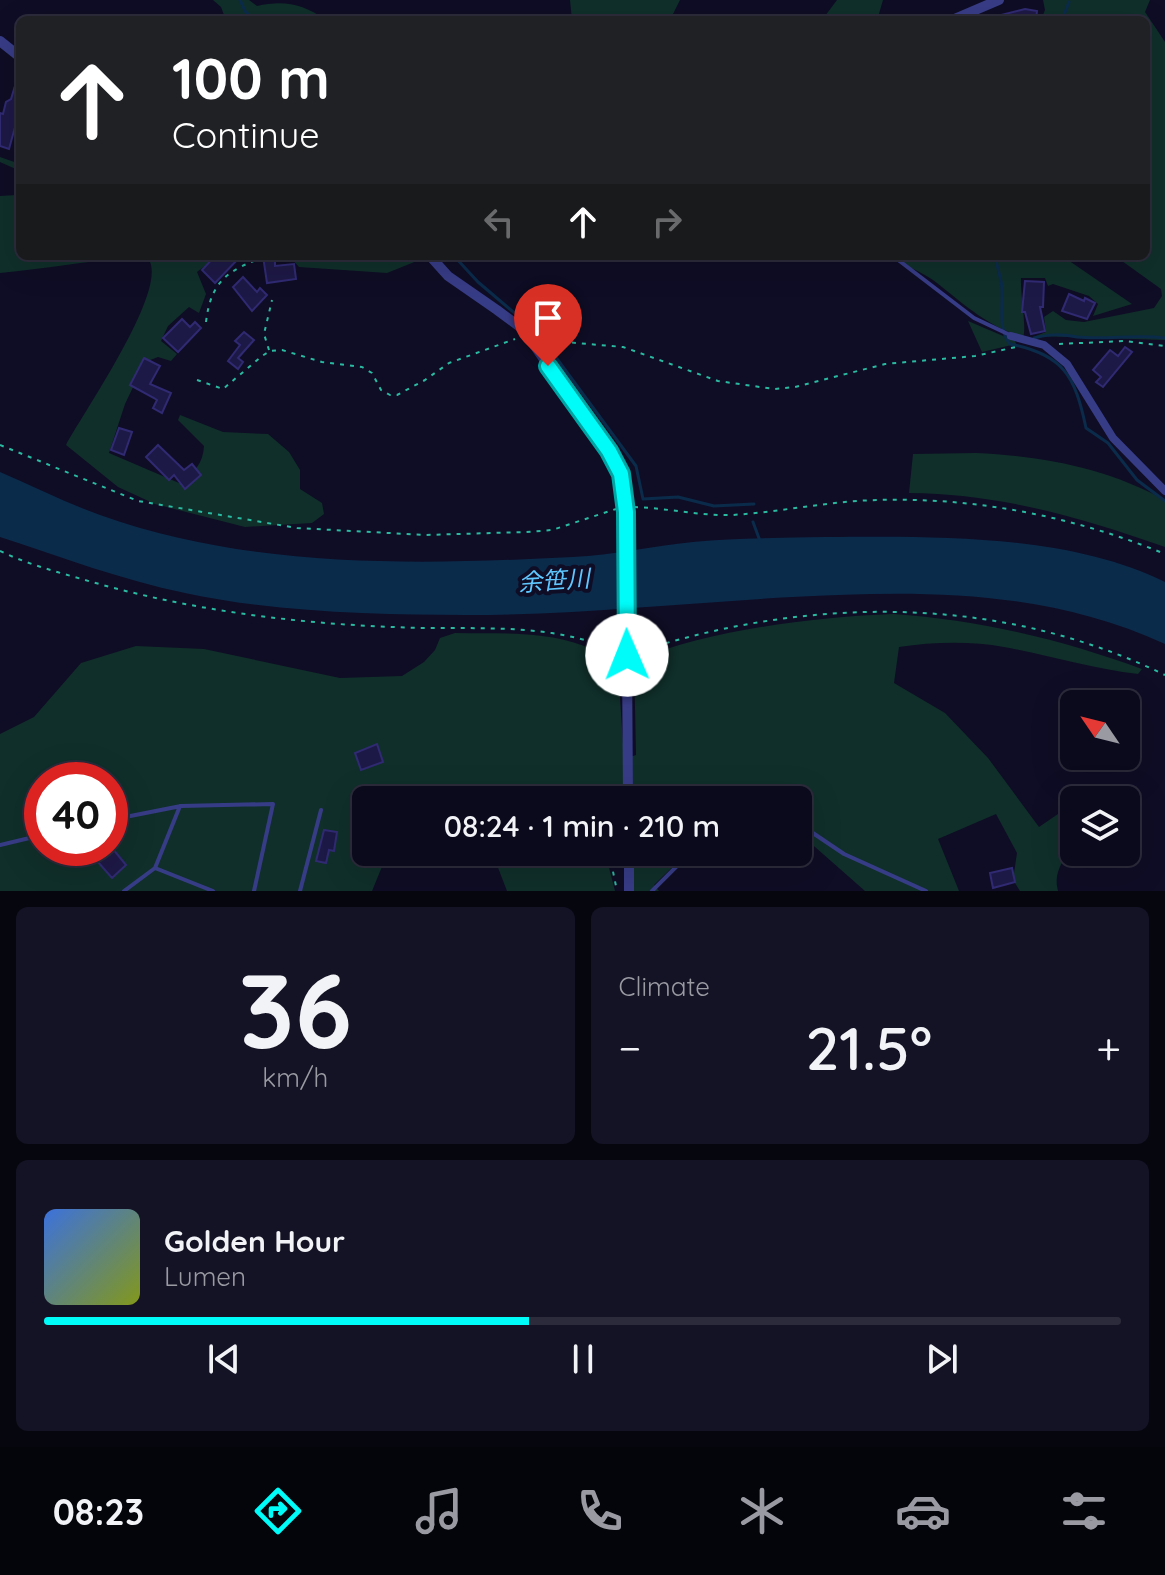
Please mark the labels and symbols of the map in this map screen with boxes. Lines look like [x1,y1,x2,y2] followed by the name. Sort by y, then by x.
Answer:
[514,284,582,366] pin
[517,562,594,597] water label: 余笹川
[585,613,669,697] position arrow
[1060,690,1140,770] north arrow
[24,762,128,866] speed limit sign: 40

